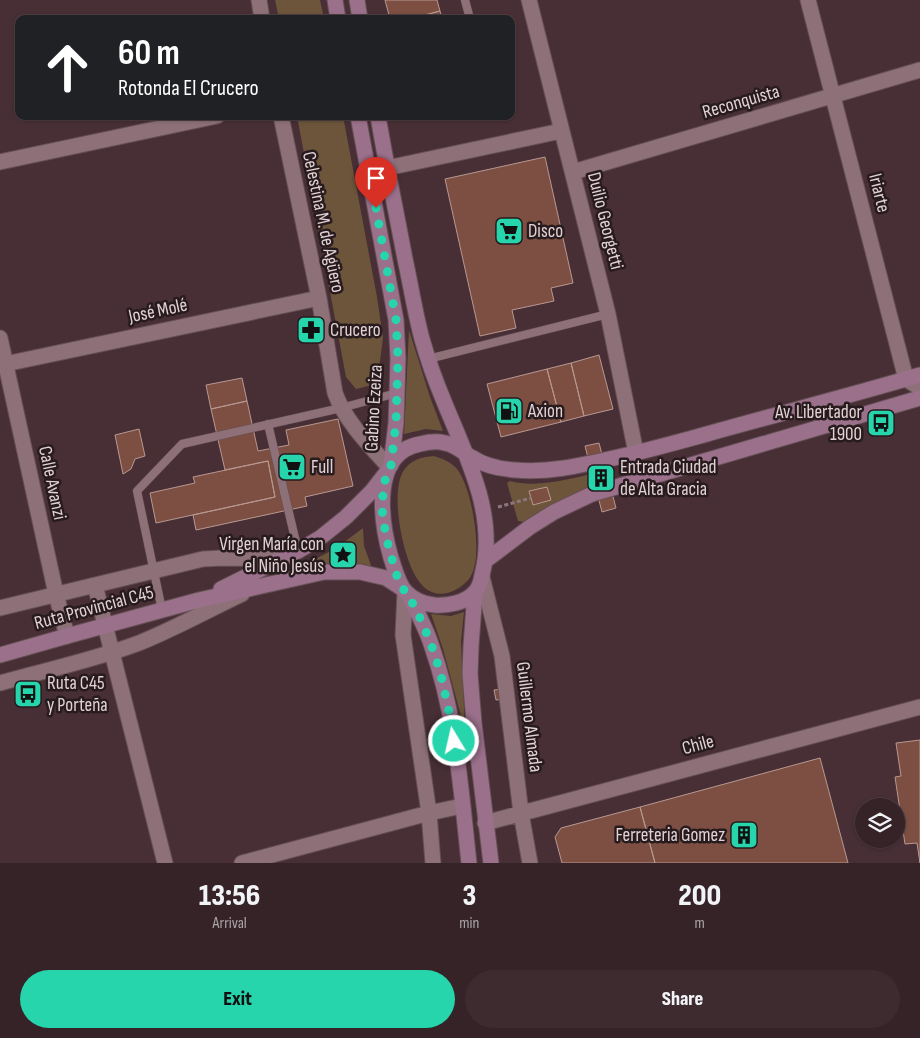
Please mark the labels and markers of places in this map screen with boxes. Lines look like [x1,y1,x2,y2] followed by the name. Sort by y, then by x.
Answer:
[355,157,397,208] pin
[494,216,524,246] supermarket icon: Disco
[528,220,563,243] place label: Disco
[296,315,326,345] pharmacy icon: Crucero
[330,319,381,342] place label: Crucero
[494,396,524,426] fuel station icon: Axion
[527,400,563,423] place label: Axion
[774,401,863,446] place label: Av. Libertador 1900
[866,408,896,438] bus stop icon: Av. Libertador 1900
[277,452,307,482] supermarket icon: Full
[311,456,333,479] place label: Full
[620,456,716,501] place label: Entrada Ciudad de Alta Gracia
[586,463,616,493] building icon: Entrada Ciudad de Alta Gracia
[219,533,324,578] place label: Virgen María con el Niño Jesús
[328,540,358,570] place icon: Virgen María con el Niño Jesús
[47,672,108,717] place label: Ruta C45 y Porteña
[13,679,43,709] bus stop icon: Ruta C45 y Porteña
[729,820,759,850] building icon: Ferreteria Gomez
[616,824,725,847] place label: Ferreteria Gomez

